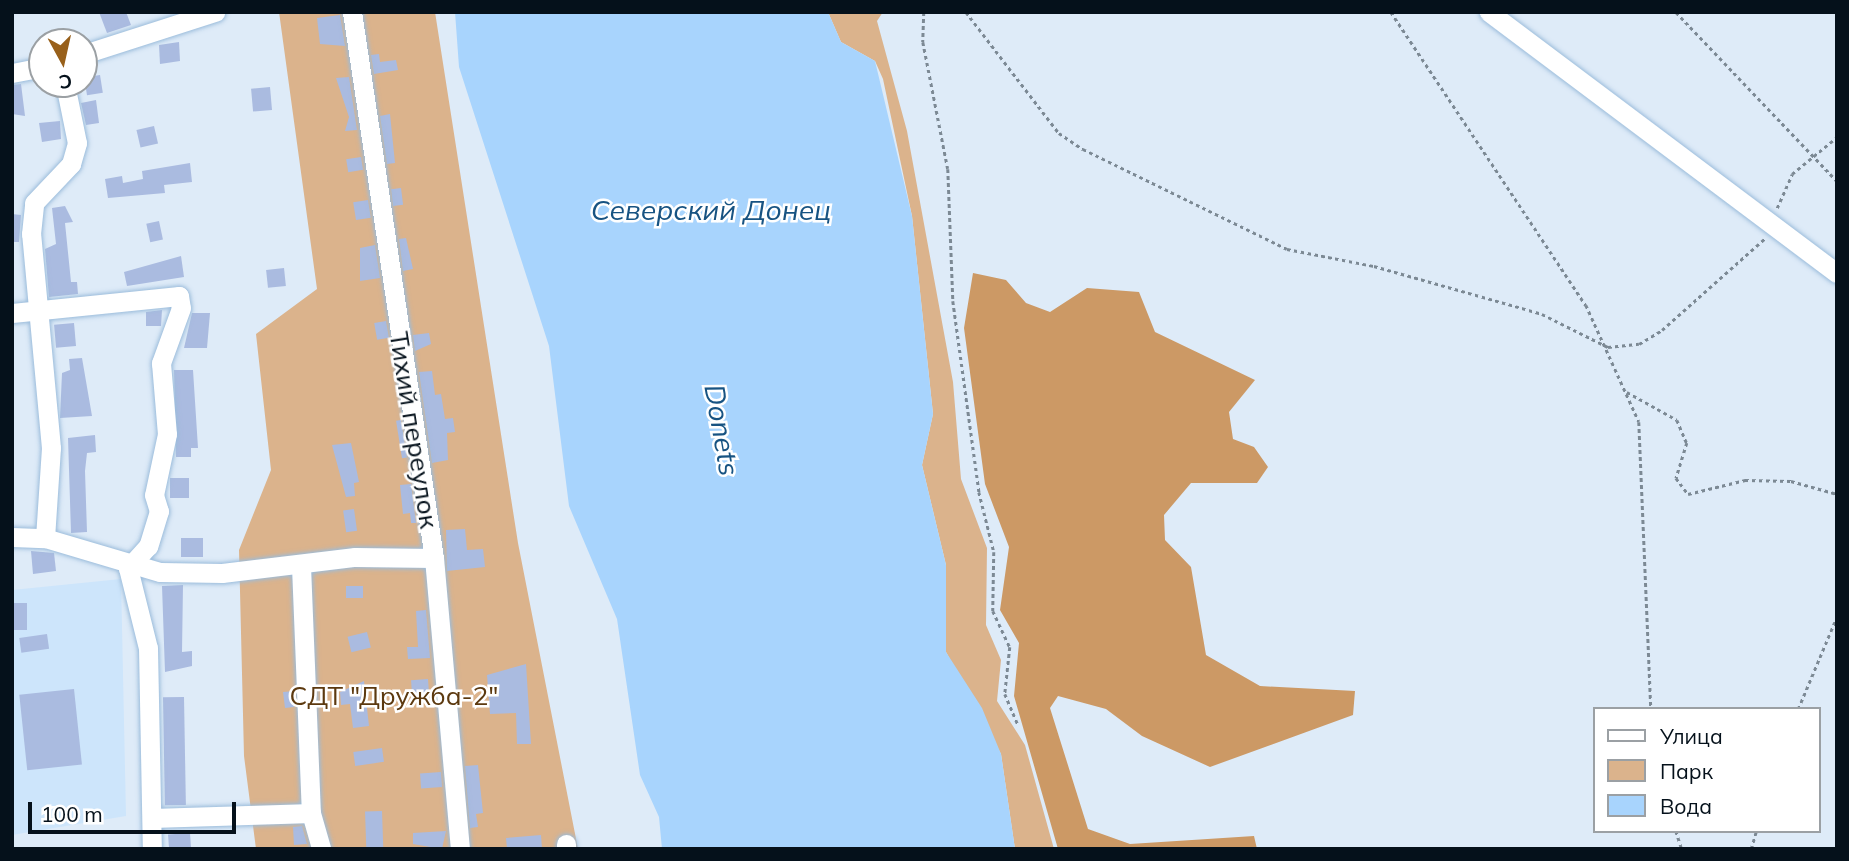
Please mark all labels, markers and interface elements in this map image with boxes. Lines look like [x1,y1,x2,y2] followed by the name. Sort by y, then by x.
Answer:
[28,28,98,98] north arrow
[58,69,74,95] text: С
[591,193,831,227] water label: Северский Донец
[383,329,445,531] street label: Тихий переулок
[697,382,747,478] water label: Donets
[290,680,498,712] park label: СДТ "Дружба-2"
[1594,707,1821,833] legend
[1660,723,1723,749] text: Улица
[1660,758,1713,784] text: Парк
[32,788,240,832] scale bar
[1660,793,1712,819] text: Вода
[41,801,103,827] text: 100 m

